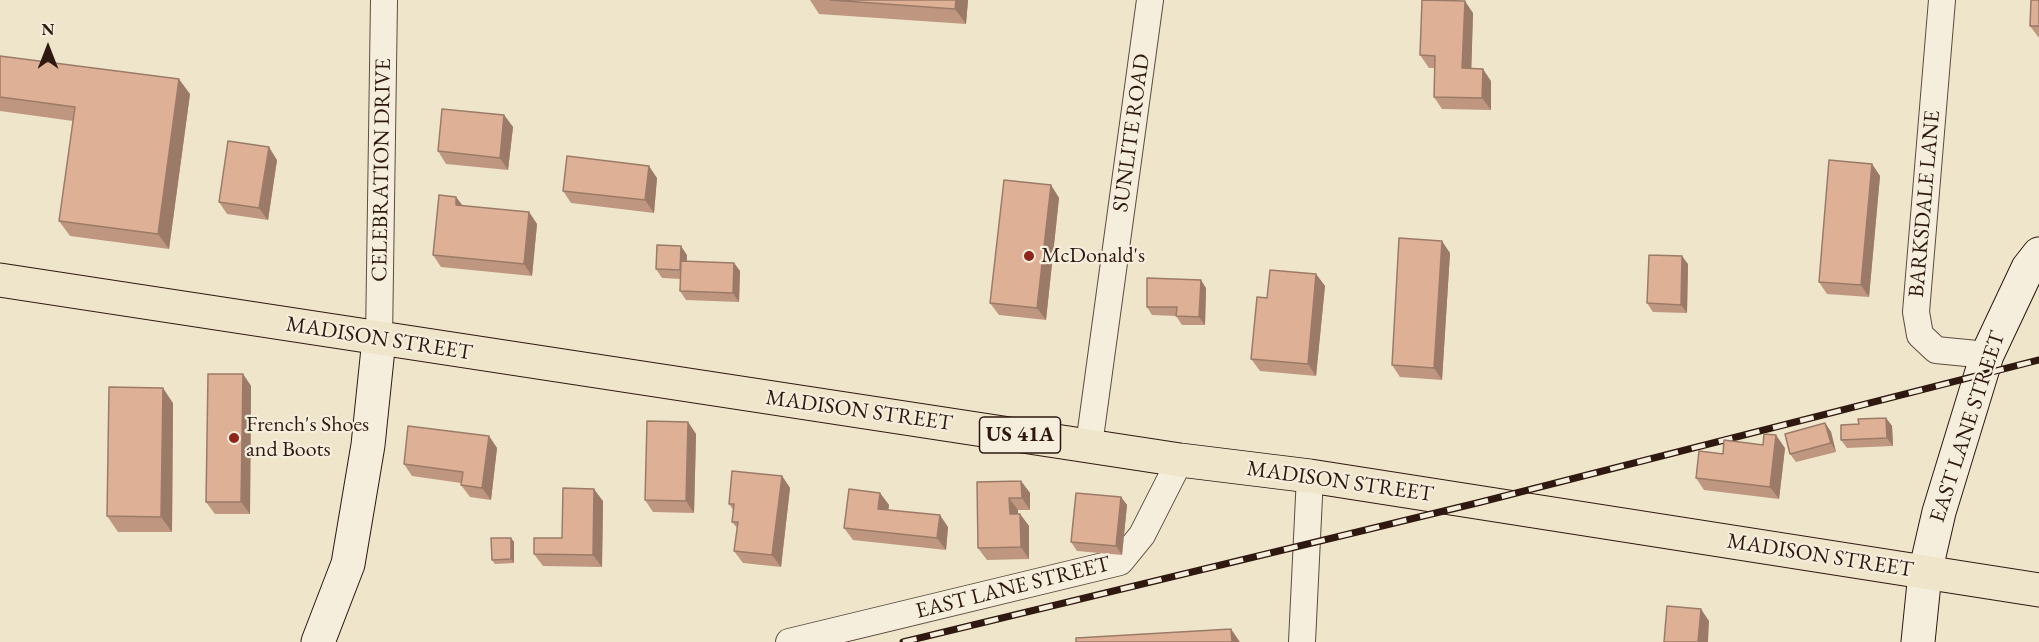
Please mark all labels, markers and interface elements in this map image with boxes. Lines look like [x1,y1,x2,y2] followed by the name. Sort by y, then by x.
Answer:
[18,18,78,78] north arrow
[42,19,54,40] text: N
[1108,52,1156,214] street label: SUNLITE ROAD
[367,58,397,282] street label: CELEBRATION DRIVE
[1904,109,1946,299] street label: BARKSDALE LANE
[1041,243,1145,269] place label: McDonald's
[1022,249,1036,263] marker: McDonald's
[284,311,474,367] street label: MADISON STREET
[1925,328,2011,526] street label: EAST LANE STREET
[764,385,954,437] street label: MADISON STREET
[246,412,369,464] place label: French's Shoes and Boots
[980,417,1060,453] road number: US 41A
[227,431,241,445] marker: French's Shoes and Boots
[1245,456,1435,508] street label: MADISON STREET
[1725,528,1915,584] street label: MADISON STREET
[913,551,1113,625] street label: EAST LANE STREET

